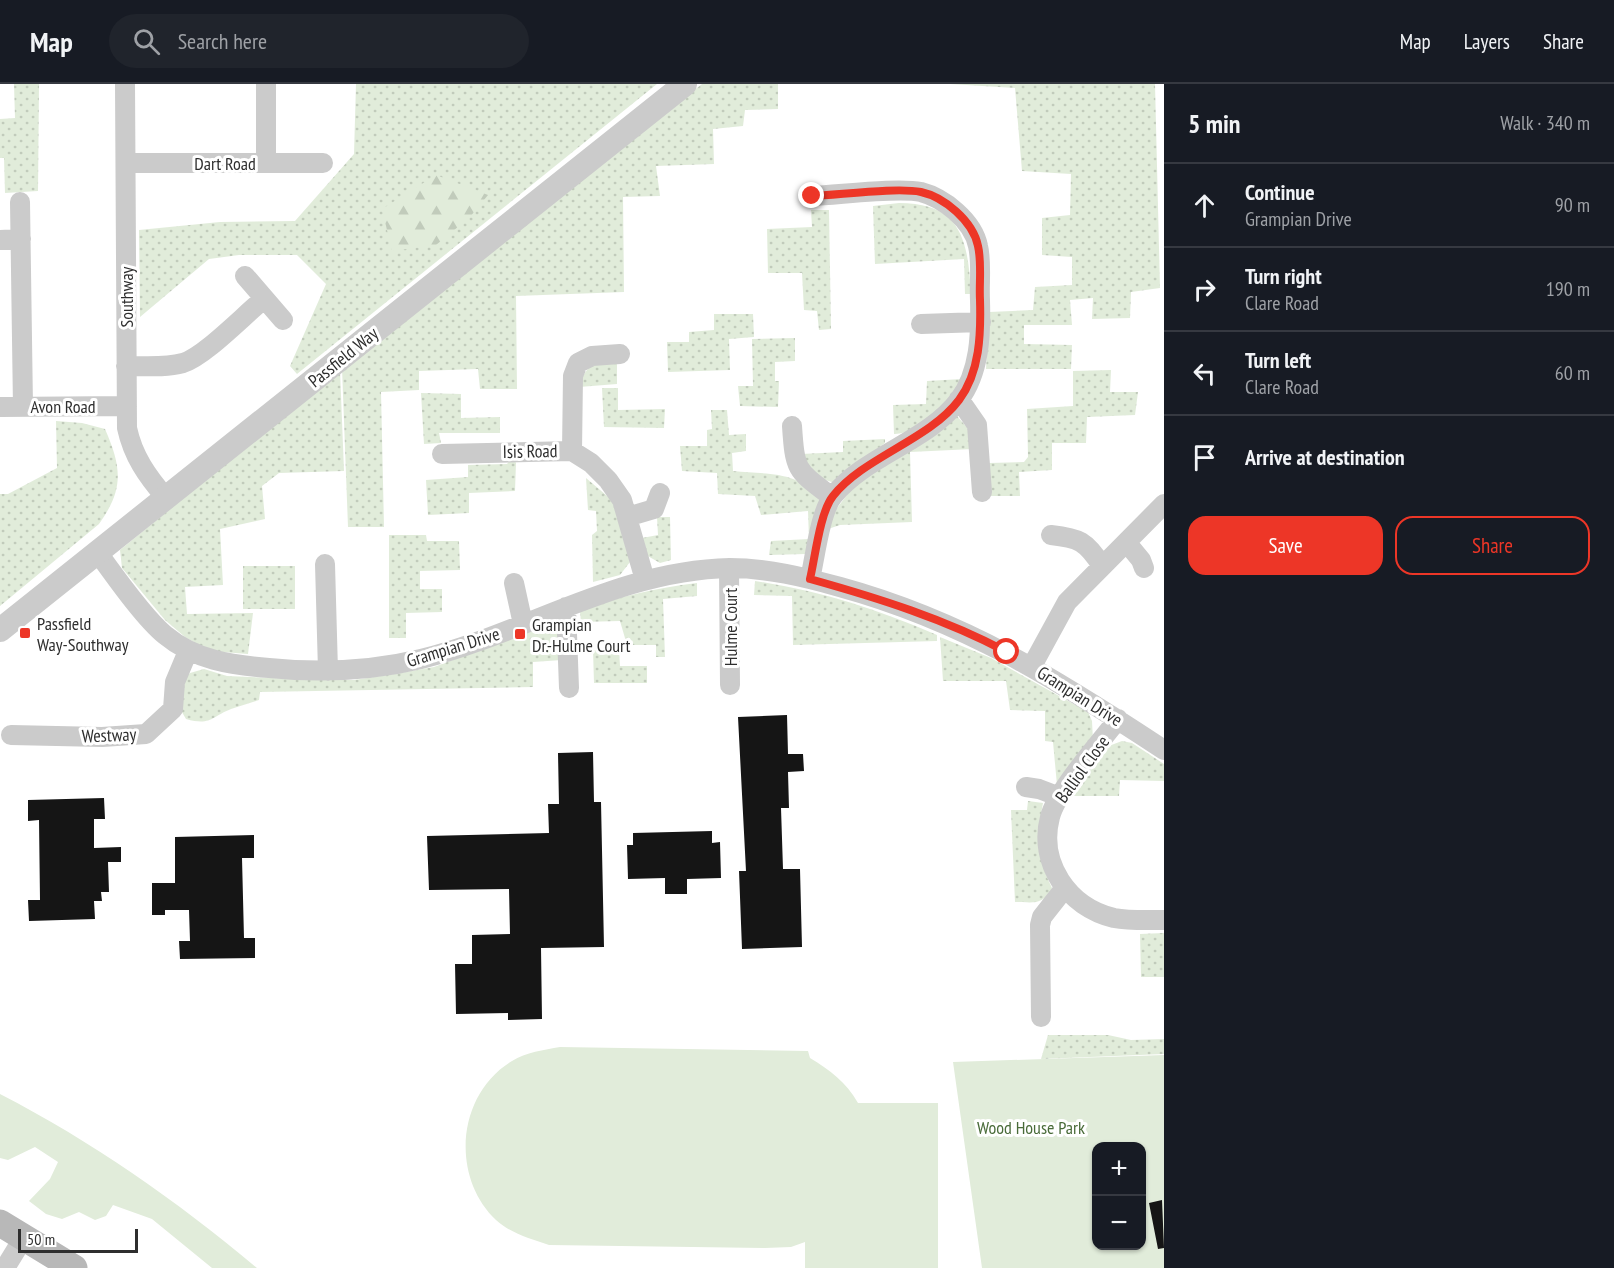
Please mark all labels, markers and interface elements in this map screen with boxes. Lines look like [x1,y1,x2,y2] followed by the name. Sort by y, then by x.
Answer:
[109,14,529,68] search box
[30,23,73,60] text: Map
[130,25,163,58] icon: search
[178,27,267,55] text: Search here
[1400,28,1431,55] text: Map
[1464,28,1510,55] text: Layers
[1543,28,1584,55] text: Share
[1188,107,1241,140] text: 5 min
[1500,110,1590,136] text: Walk · 340 m
[194,152,256,175] street label: Dart Road
[1245,178,1315,206] text: Continue
[798,182,824,208] route end
[1188,189,1221,222] icon: ahead
[1555,192,1590,218] text: 90 m
[1245,206,1352,232] text: Grampian Drive
[1245,262,1322,290] text: Turn right
[115,266,138,327] street label: Southway
[1188,273,1221,306] icon: right
[1546,276,1590,302] text: 190 m
[1245,290,1319,316] text: Clare Road
[303,322,383,392] street label: Passfield Way
[1245,346,1311,374] text: Turn left
[1188,357,1221,390] icon: left
[1555,360,1590,386] text: 60 m
[1245,374,1319,400] text: Clare Road
[30,395,96,418] street label: Avon Road
[502,439,558,463] street label: Isis Road
[1188,441,1221,474] icon: arrive
[1245,443,1405,471] text: Arrive at destination
[1188,516,1383,575] button: Save
[1395,516,1590,575] button: Share
[719,588,742,666] street label: Hulme Court
[37,612,129,656] place label: Passfield Way-Southway
[532,613,630,657] place label: Grampian Dr.-Hulme Court
[404,622,502,672] street label: Grampian Drive
[18,626,32,640] marker: Passfield Way-Southway
[513,627,527,641] marker: Grampian Dr.-Hulme Court
[993,638,1019,664] route start
[1033,661,1127,731] street label: Grampian Drive
[81,723,137,747] street label: Westway
[1050,731,1114,807] street label: Balliol Close
[977,1116,1085,1139] park label: Wood House Park
[1092,1142,1146,1250] map controls
[1092,1142,1146,1196] button: +
[1092,1196,1146,1250] button: −
[18,1226,138,1254] scale bar
[27,1229,55,1249] text: 50 m

